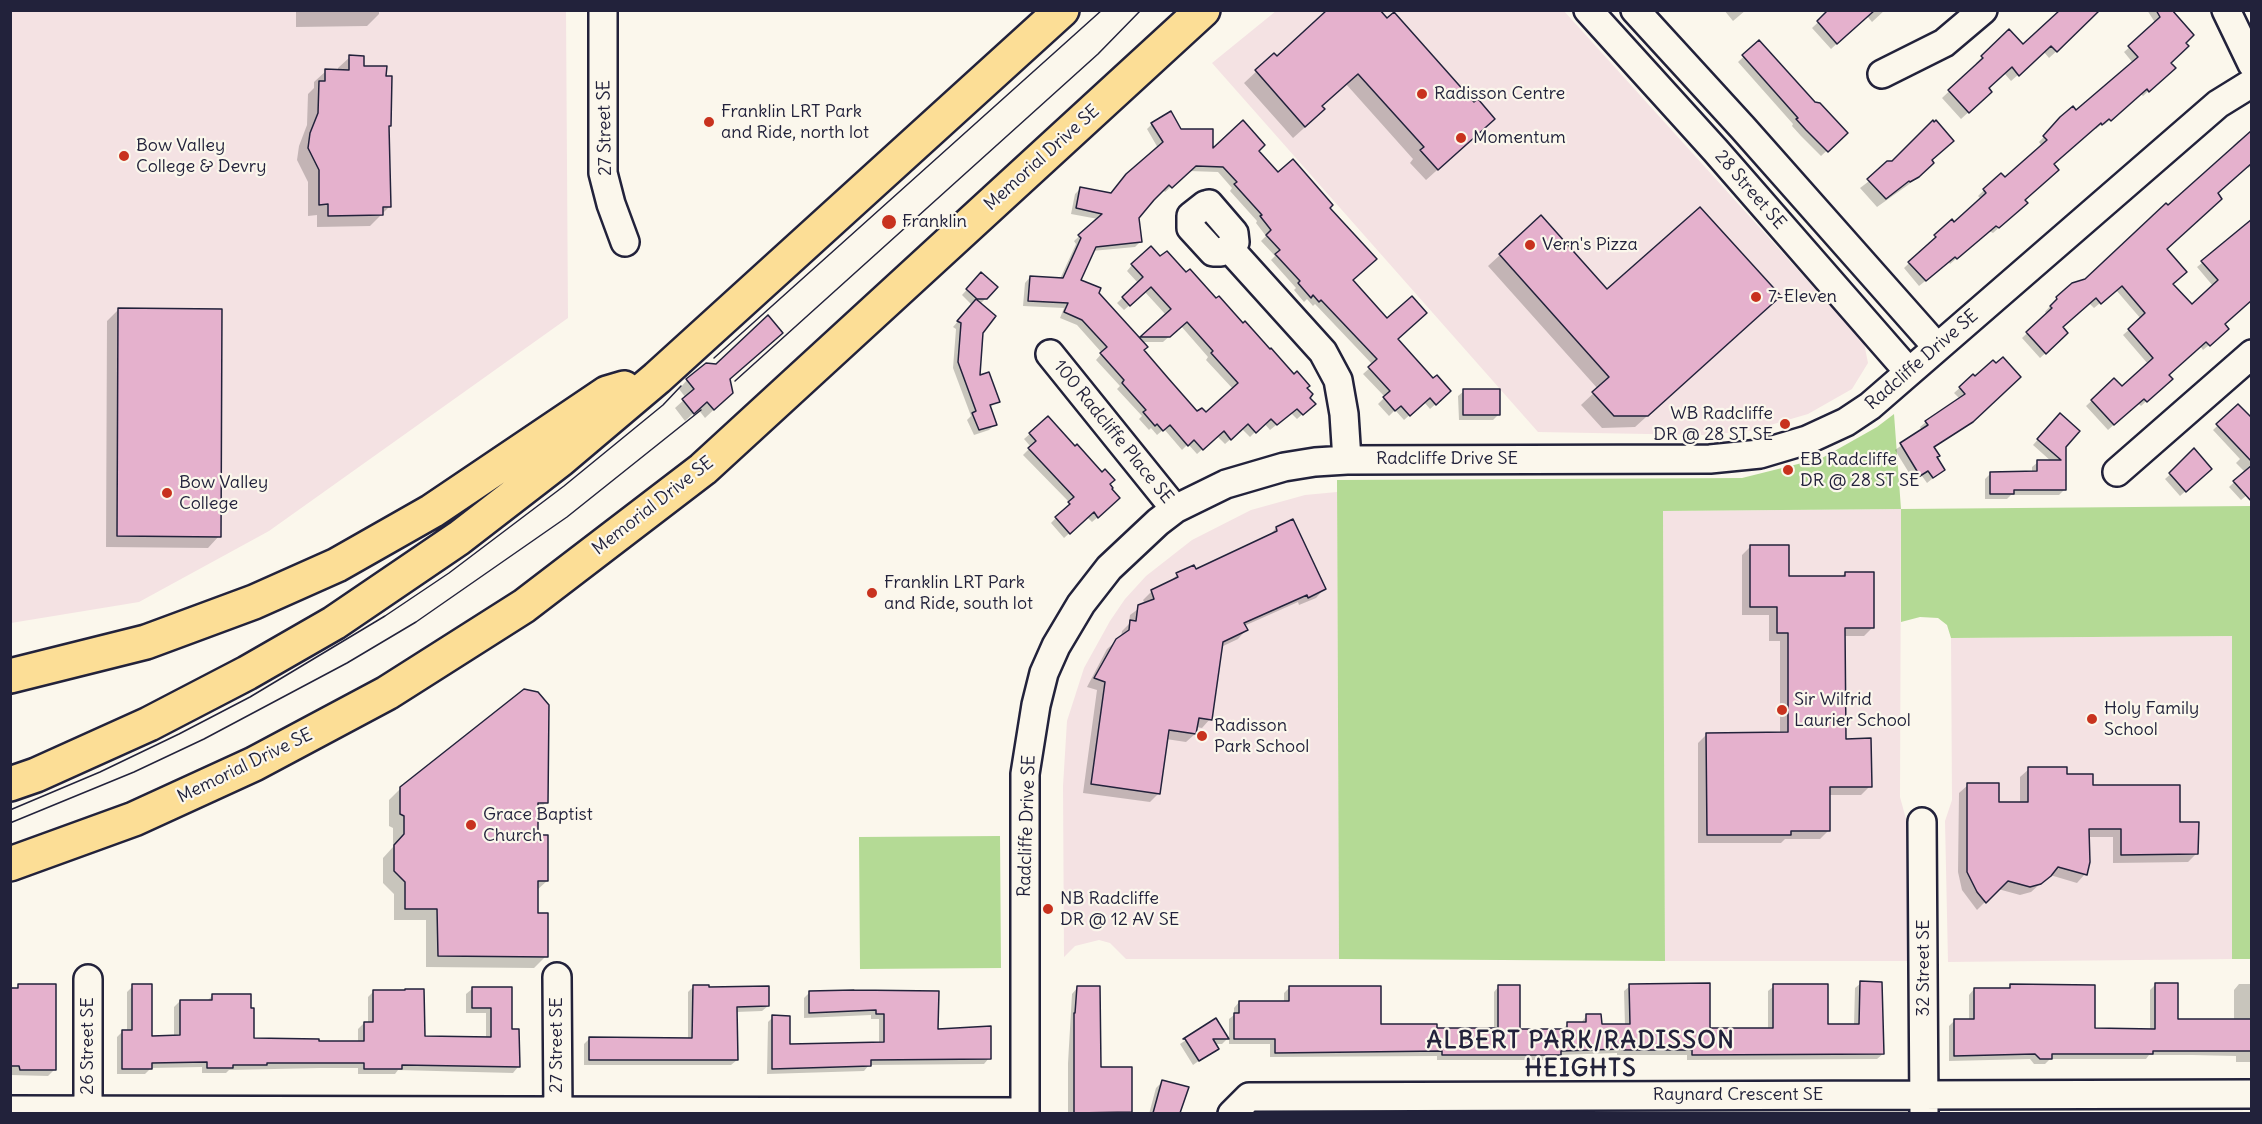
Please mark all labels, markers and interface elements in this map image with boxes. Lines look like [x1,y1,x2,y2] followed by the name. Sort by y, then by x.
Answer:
[593,80,617,176] street label: 27 Street SE
[1434,83,1565,105] place label: Radisson Centre
[1415,87,1429,101] marker: Radisson Centre
[721,101,869,144] place label: Franklin LRT Park and Ride, north lot
[980,101,1104,215] street label: Memorial Drive SE
[702,115,716,129] marker: Franklin LRT Park and Ride, north lot
[1473,127,1566,149] place label: Momentum
[1454,131,1468,145] marker: Momentum
[136,135,266,178] place label: Bow Valley College & Devry
[1710,146,1790,234] street label: 28 Street SE
[117,149,131,163] marker: Bow Valley College & Devry
[902,211,967,233] place label: Franklin
[880,213,898,231] marker: Franklin
[1542,234,1638,256] place label: Vern's Pizza
[1523,238,1537,252] marker: Vern's Pizza
[1768,286,1837,308] place label: 7-Eleven
[1749,290,1763,304] marker: 7-Eleven
[1861,305,1983,415] street label: Radcliffe Drive SE
[1049,356,1177,508] street label: 100 Radcliffe Place SE
[1653,403,1773,446] place label: WB Radcliffe DR @ 28 ST SE
[1778,417,1792,431] marker: WB Radcliffe DR @ 28 ST SE
[1376,448,1518,470] street label: Radcliffe Drive SE
[1800,449,1920,492] place label: EB Radcliffe DR @ 28 ST SE
[588,452,718,560] street label: Memorial Drive SE
[1781,463,1795,477] marker: EB Radcliffe DR @ 28 ST SE
[179,472,268,514] place label: Bow Valley College
[160,486,174,500] marker: Bow Valley College
[884,572,1033,614] place label: Franklin LRT Park and Ride, south lot
[865,586,879,600] marker: Franklin LRT Park and Ride, south lot
[1794,689,1911,732] place label: Sir Wilfrid Laurier School
[2104,698,2199,740] place label: Holy Family School
[1775,703,1789,717] marker: Sir Wilfrid Laurier School
[2085,712,2099,726] marker: Holy Family School
[1214,715,1309,758] place label: Radisson Park School
[174,724,316,808] street label: Memorial Drive SE
[1195,729,1209,743] marker: Radisson Park School
[1014,755,1040,897] street label: Radcliffe Drive SE
[483,804,593,846] place label: Grace Baptist Church
[464,818,478,832] marker: Grace Baptist Church
[1060,888,1179,930] place label: NB Radcliffe DR @ 12 AV SE
[1041,902,1055,916] marker: NB Radcliffe DR @ 12 AV SE
[1913,919,1935,1017] street label: 32 Street SE
[77,997,99,1095] street label: 26 Street SE
[546,997,568,1093] street label: 27 Street SE
[1427,1027,1735,1083] district label: ALBERT PARK/RADISSON HEIGHTS
[1653,1084,1823,1106] street label: Raynard Crescent SE

